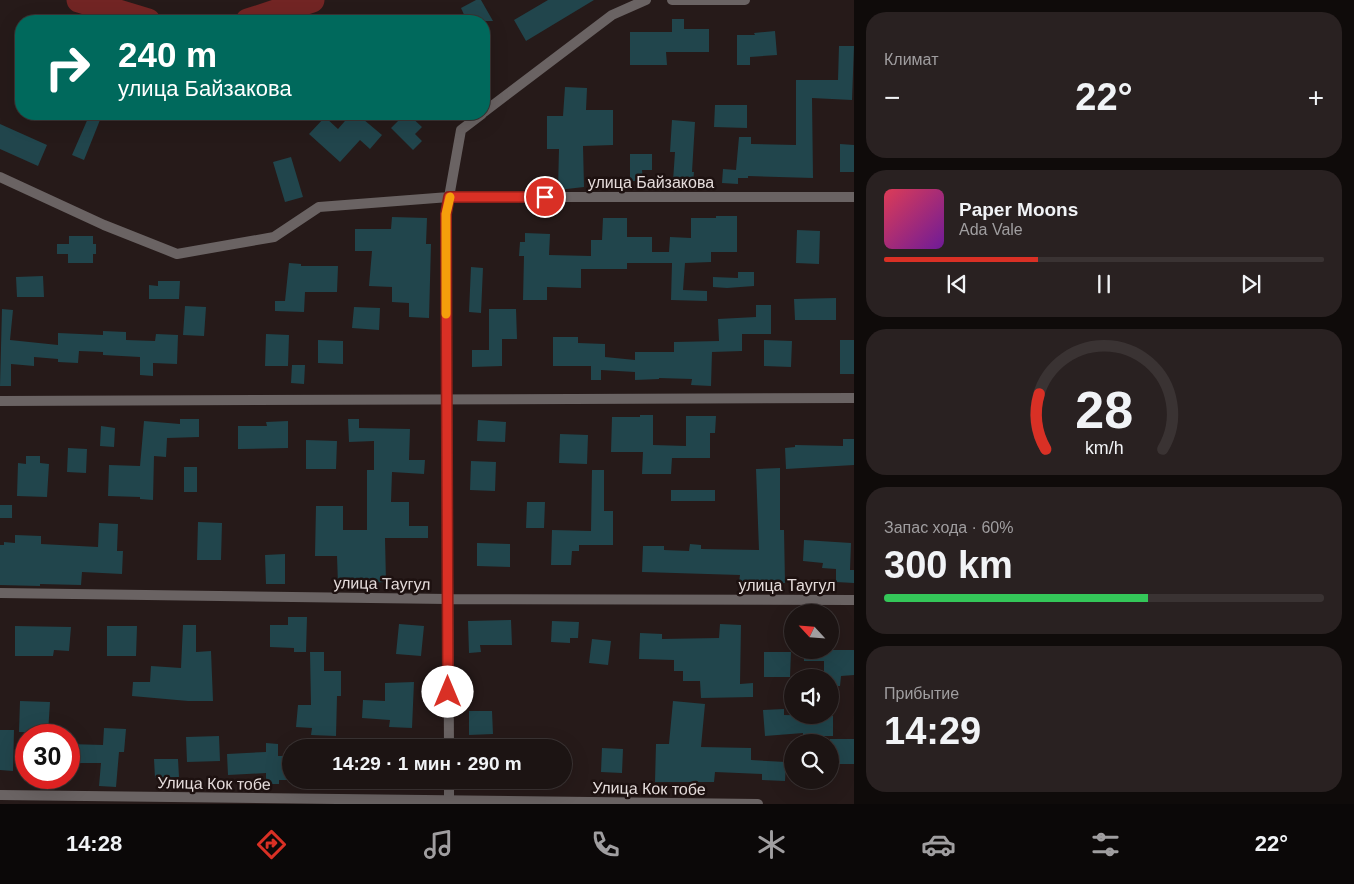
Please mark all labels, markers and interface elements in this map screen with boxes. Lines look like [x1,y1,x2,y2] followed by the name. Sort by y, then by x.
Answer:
[35,35,100,100] icon: right
[118,35,217,74] text: 240 m
[884,51,938,68] text: Климат
[118,76,292,101] text: улица Байзакова
[1075,76,1133,118] text: 22°
[884,82,900,113] text: −
[1308,82,1324,113] text: +
[588,174,714,191] street label: улица Байзакова
[524,176,566,218] pin
[531,183,559,211] icon: arrive
[959,199,1078,220] text: Paper Moons
[959,221,1023,238] text: Ada Vale
[943,270,971,298] icon: previous
[1090,270,1118,298] icon: pause
[1237,270,1265,298] icon: next
[1075,381,1133,439] text: 28
[1085,438,1123,458] text: km/h
[884,519,1013,536] text: Запас хода · 60%
[884,544,1013,586] text: 300 km
[333,574,431,593] street label: улица Таугул
[738,577,836,594] street label: улица Таугул
[784,604,839,659] north arrow
[784,604,839,789] map controls
[421,665,473,717] position arrow
[784,669,839,724] button: sound
[884,685,959,702] text: Прибытие
[884,710,981,752] text: 14:29
[15,724,80,789] speed limit sign: 30
[784,734,839,789] button: search
[332,753,522,774] text: 14:29 · 1 мин · 290 m
[157,774,271,793] street label: Улица Кок тобе
[592,779,706,798] street label: Улица Кок тобе
[254,827,289,862] icon: directions
[421,827,456,862] icon: music
[588,827,623,862] icon: phone
[754,827,789,862] icon: climate
[921,827,956,862] icon: car
[1088,827,1123,862] icon: filters
[66,831,122,856] text: 14:28
[1255,831,1288,856] text: 22°

